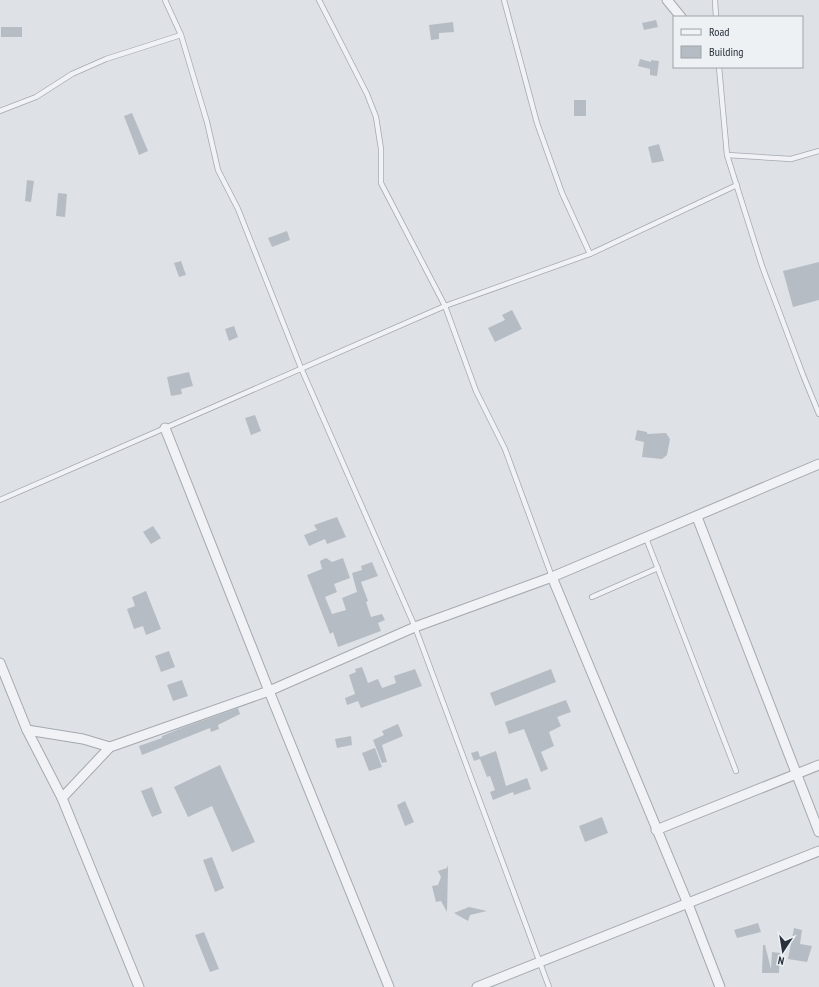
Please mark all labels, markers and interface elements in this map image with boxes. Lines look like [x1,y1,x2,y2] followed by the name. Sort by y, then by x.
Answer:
[673,16,803,68] legend
[709,24,729,39] text: Road
[709,44,744,59] text: Building
[763,931,803,971] north arrow
[777,953,785,968] text: N

